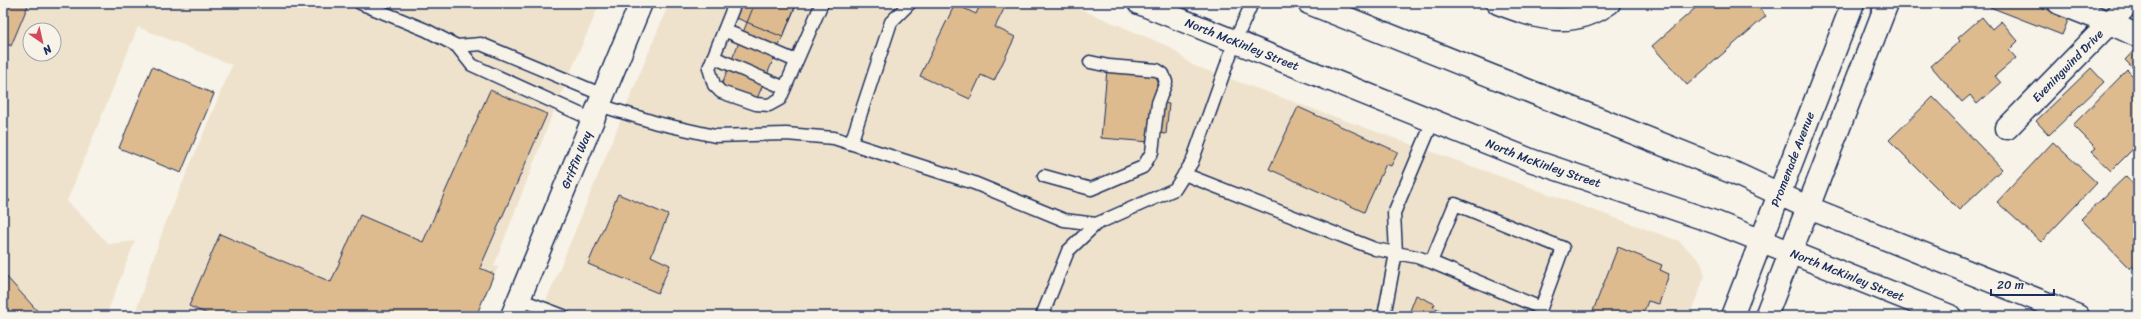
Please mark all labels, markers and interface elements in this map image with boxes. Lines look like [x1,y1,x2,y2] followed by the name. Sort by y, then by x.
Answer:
[1182,12,1302,77] street label: North McKinley Street
[22,22,62,62] north arrow
[2027,24,2109,108] street label: Eveningwind Drive
[39,39,57,60] text: N
[1764,108,1821,210] street label: Promenade Avenue
[555,127,598,192] street label: Griffin Way
[1482,132,1604,194] street label: North McKinley Street
[1787,242,1908,308] street label: North McKinley Street
[1991,271,2054,297] scale bar
[1997,274,2024,296] text: 20 m

